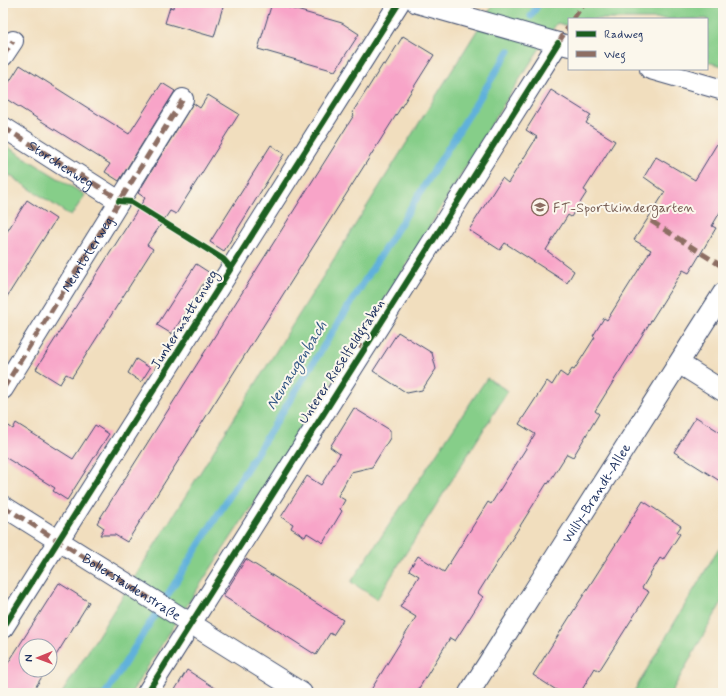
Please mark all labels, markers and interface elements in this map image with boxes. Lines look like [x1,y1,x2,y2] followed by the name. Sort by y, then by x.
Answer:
[568,18,708,70] legend
[604,27,643,43] text: Radweg
[604,47,626,64] text: Weg
[24,137,97,194] street label: Storchenweg
[530,197,550,217] school or university icon: FT-Sportkindergarten
[553,199,695,218] place label: FT-Sportkindergarten
[58,213,118,295] street label: Neuntöterweg
[147,266,224,373] street label: Junkermattenweg
[295,296,391,429] street label: Unterer Rieselfeldgraben
[262,317,333,414] water label: Neunaugenbach
[558,440,636,547] street label: Willy-Brandt-Allee
[78,550,184,625] street label: Bollerstaudenstraße
[18,638,58,678] north arrow
[22,654,36,662] text: N

